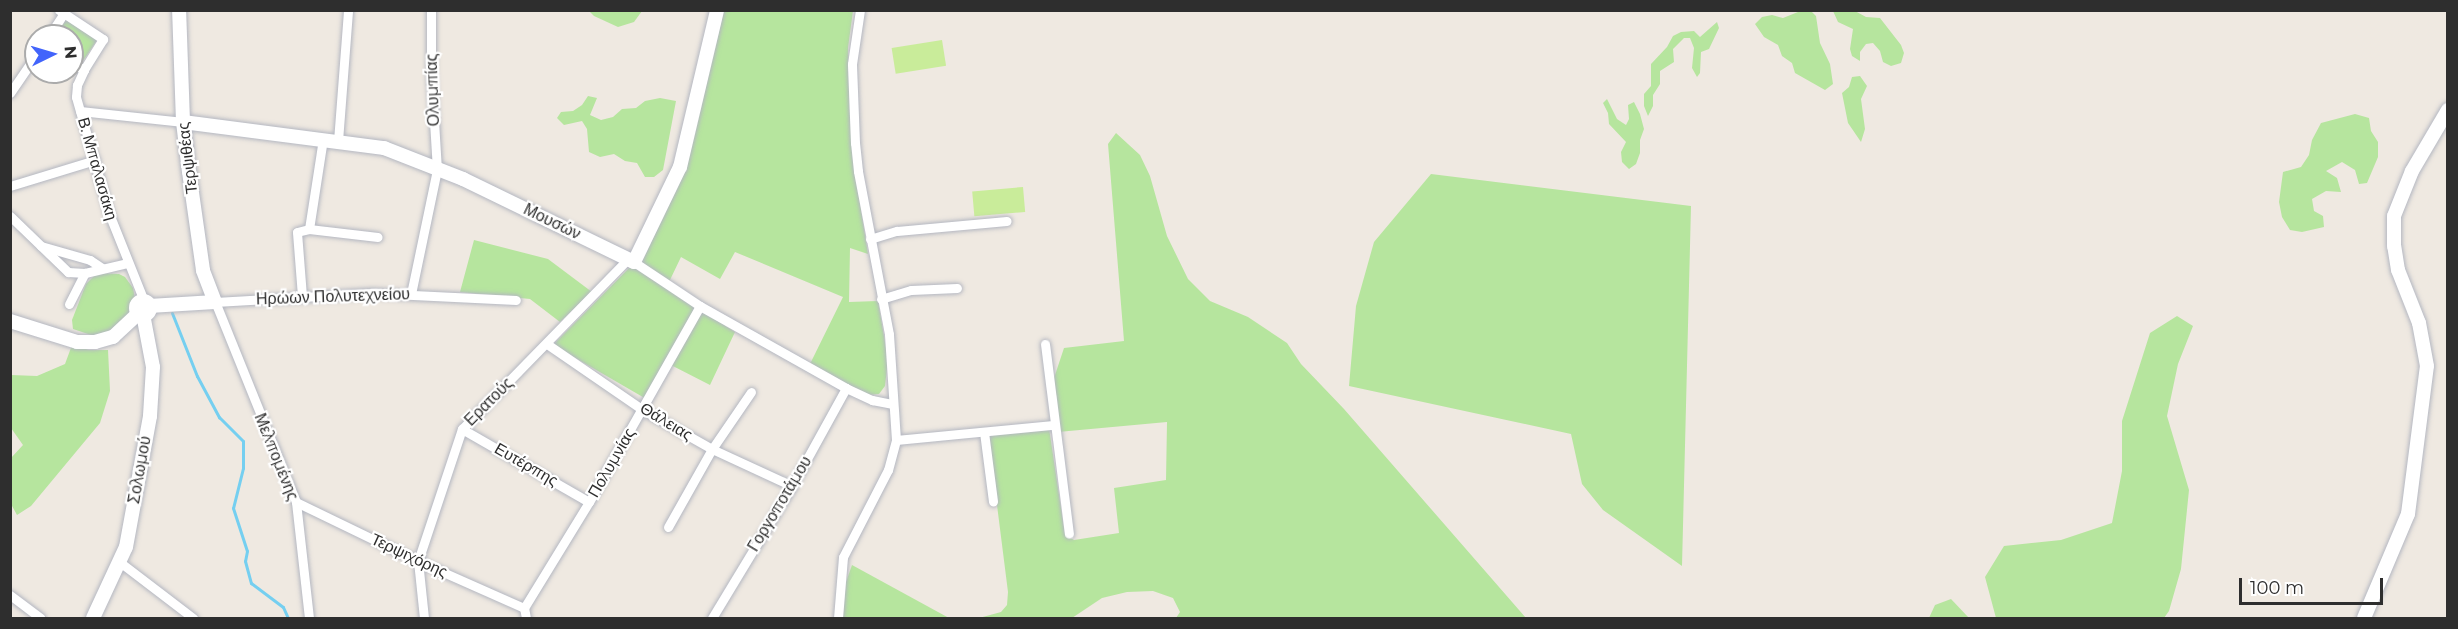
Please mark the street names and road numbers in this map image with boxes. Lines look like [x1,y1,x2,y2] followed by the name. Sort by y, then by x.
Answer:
[422,53,444,127] street label: Ολυμπίας
[73,115,121,223] street label: Β. Μπαλασάκη
[174,121,202,195] street label: Τερψιθέας
[520,200,584,244] street label: Μουσών
[256,285,410,309] street label: Ηρώων Πολυτεχνείου
[461,374,517,430] street label: Ερατούς
[636,399,696,445] street label: Θάλειας
[250,411,302,503] street label: Μελπομένης
[584,425,640,501] street label: Πολυμνίας
[125,435,155,505] street label: Σολωμού
[491,439,561,491] street label: Ευτέρπης
[744,453,816,555] street label: Γοργοποτάμου
[368,530,450,582] street label: Τερψιχόρης

